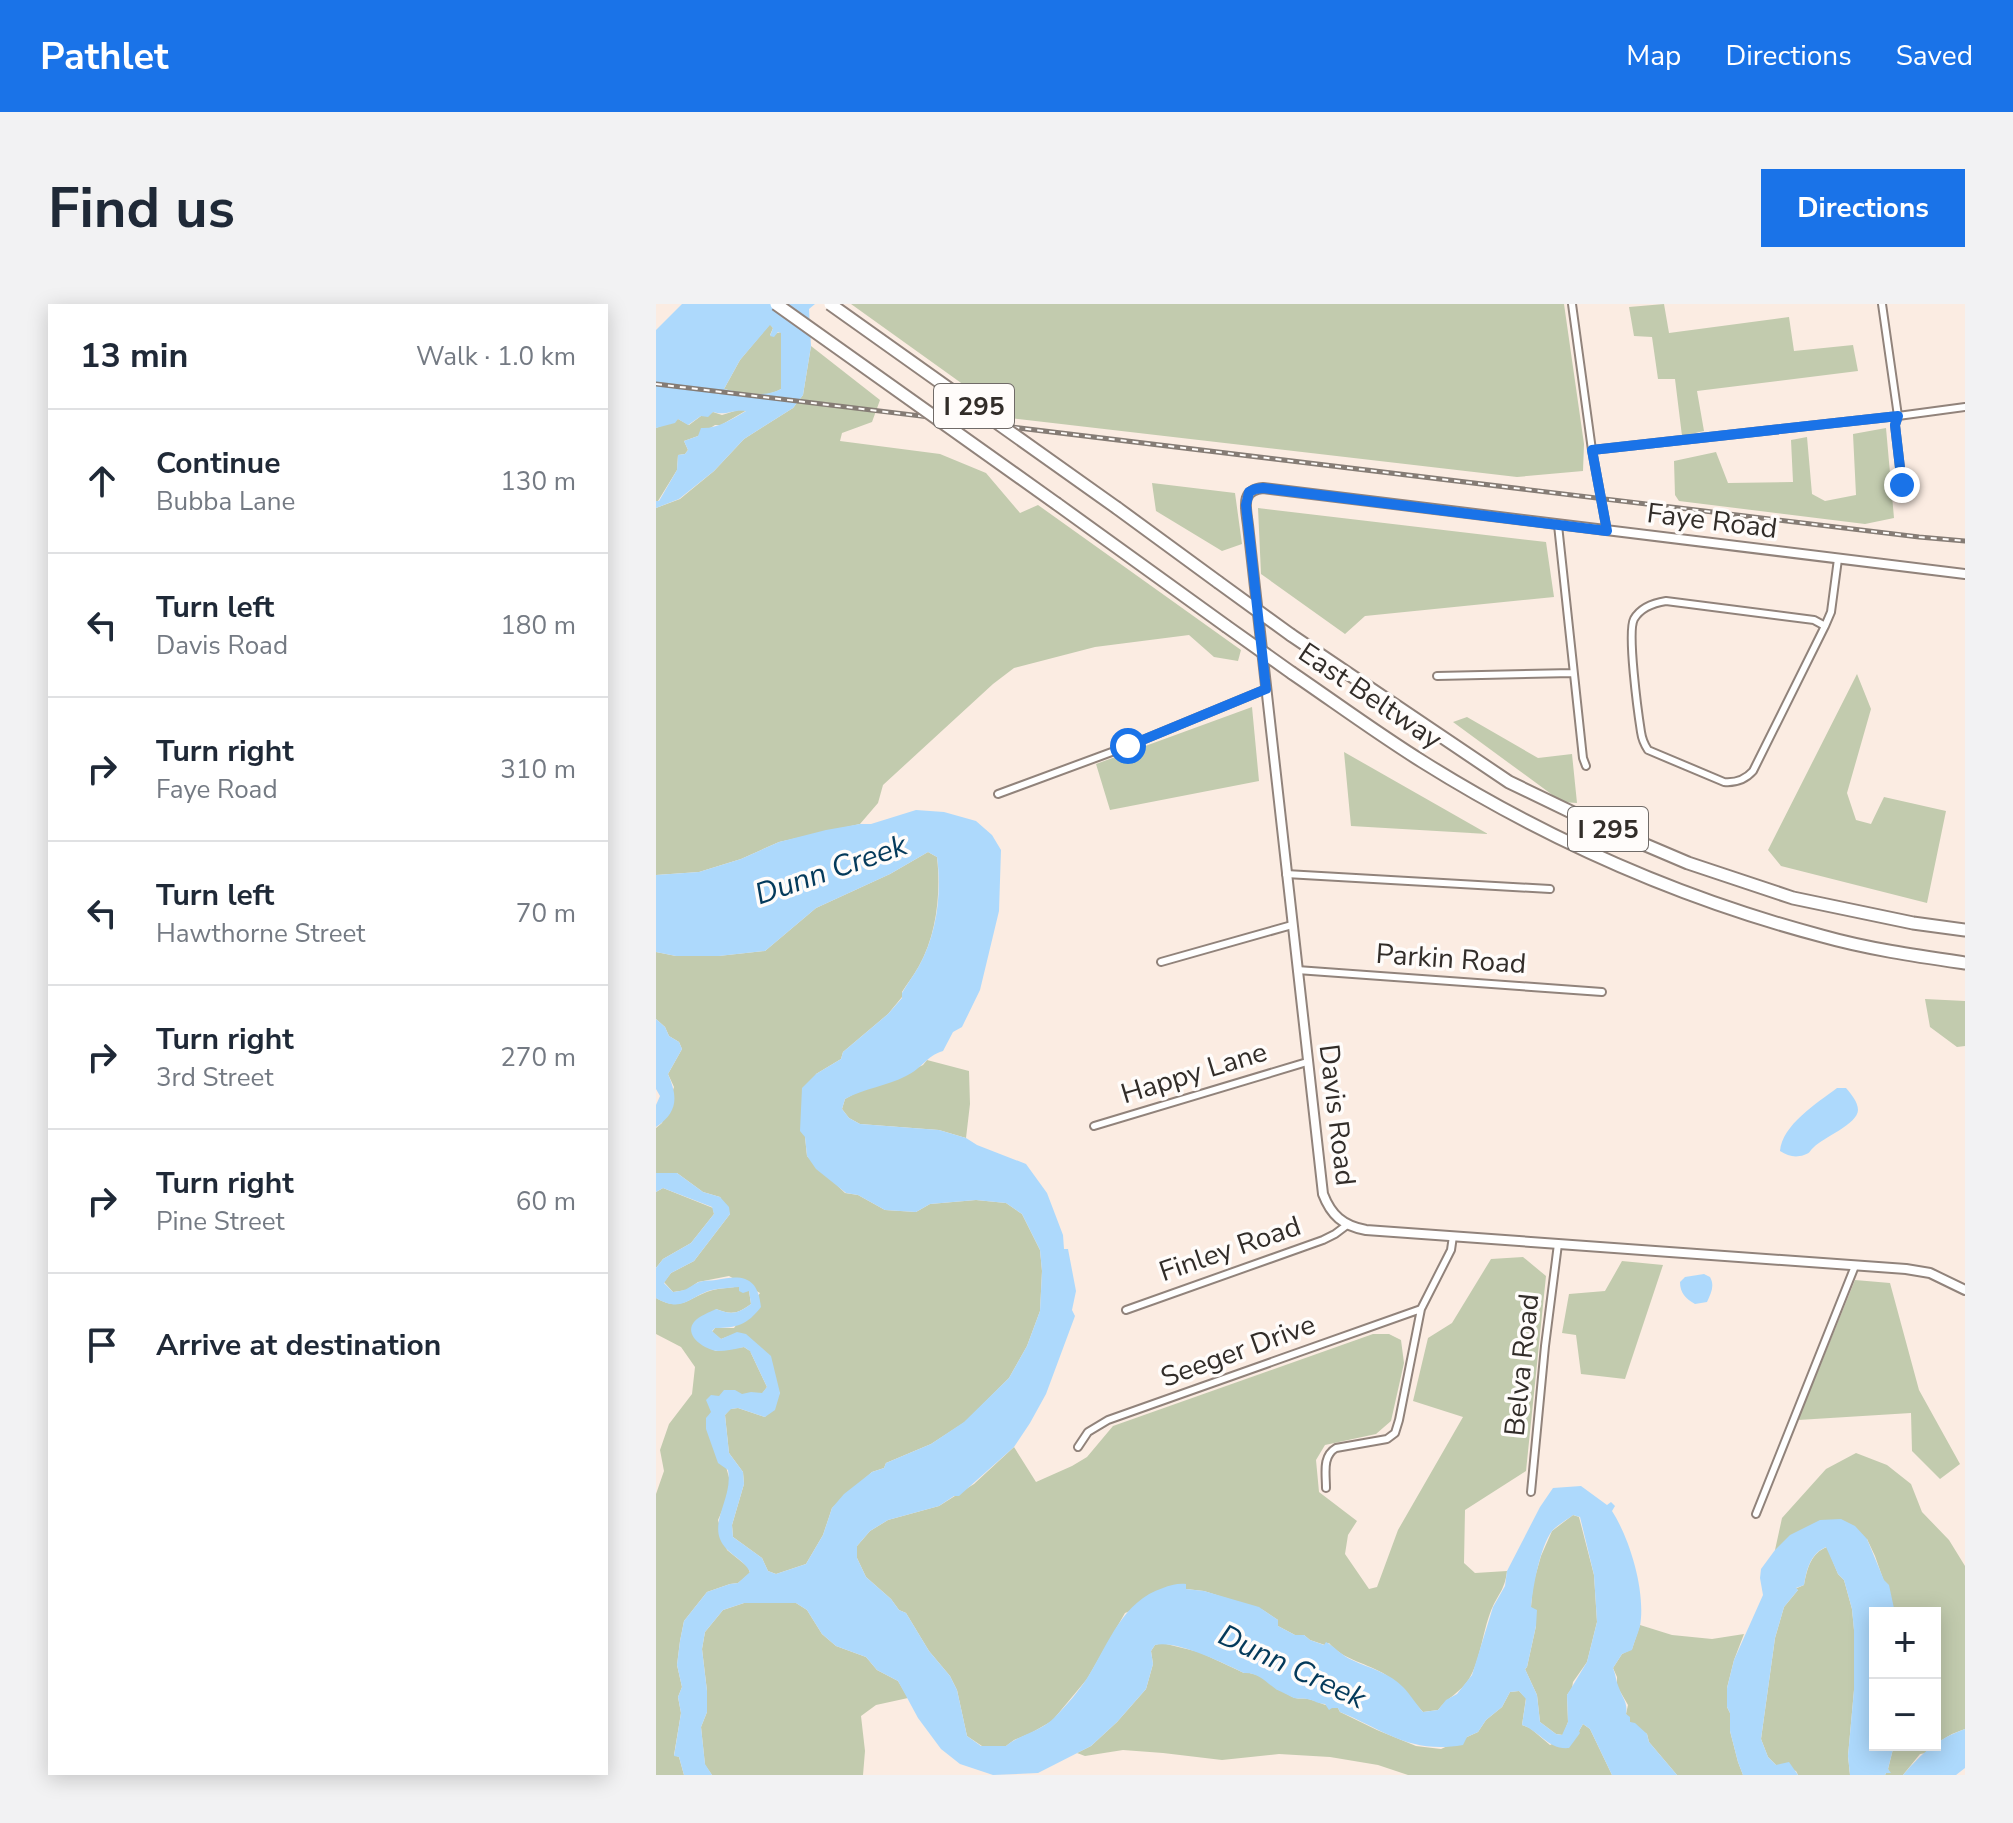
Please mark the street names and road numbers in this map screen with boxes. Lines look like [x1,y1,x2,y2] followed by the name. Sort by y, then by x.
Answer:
[934,384,1014,428] road number: I 295
[1645,494,1779,548] street label: Faye Road
[1291,634,1450,758] street label: East Beltway
[1568,807,1648,851] road number: I 295
[1375,935,1527,983] street label: Parkin Road
[1116,1033,1272,1113] street label: Happy Lane
[1309,1042,1365,1188] street label: Davis Road
[1154,1207,1306,1291] street label: Finley Road
[1496,1292,1548,1438] street label: Belva Road
[1155,1305,1321,1397] street label: Seeger Drive

